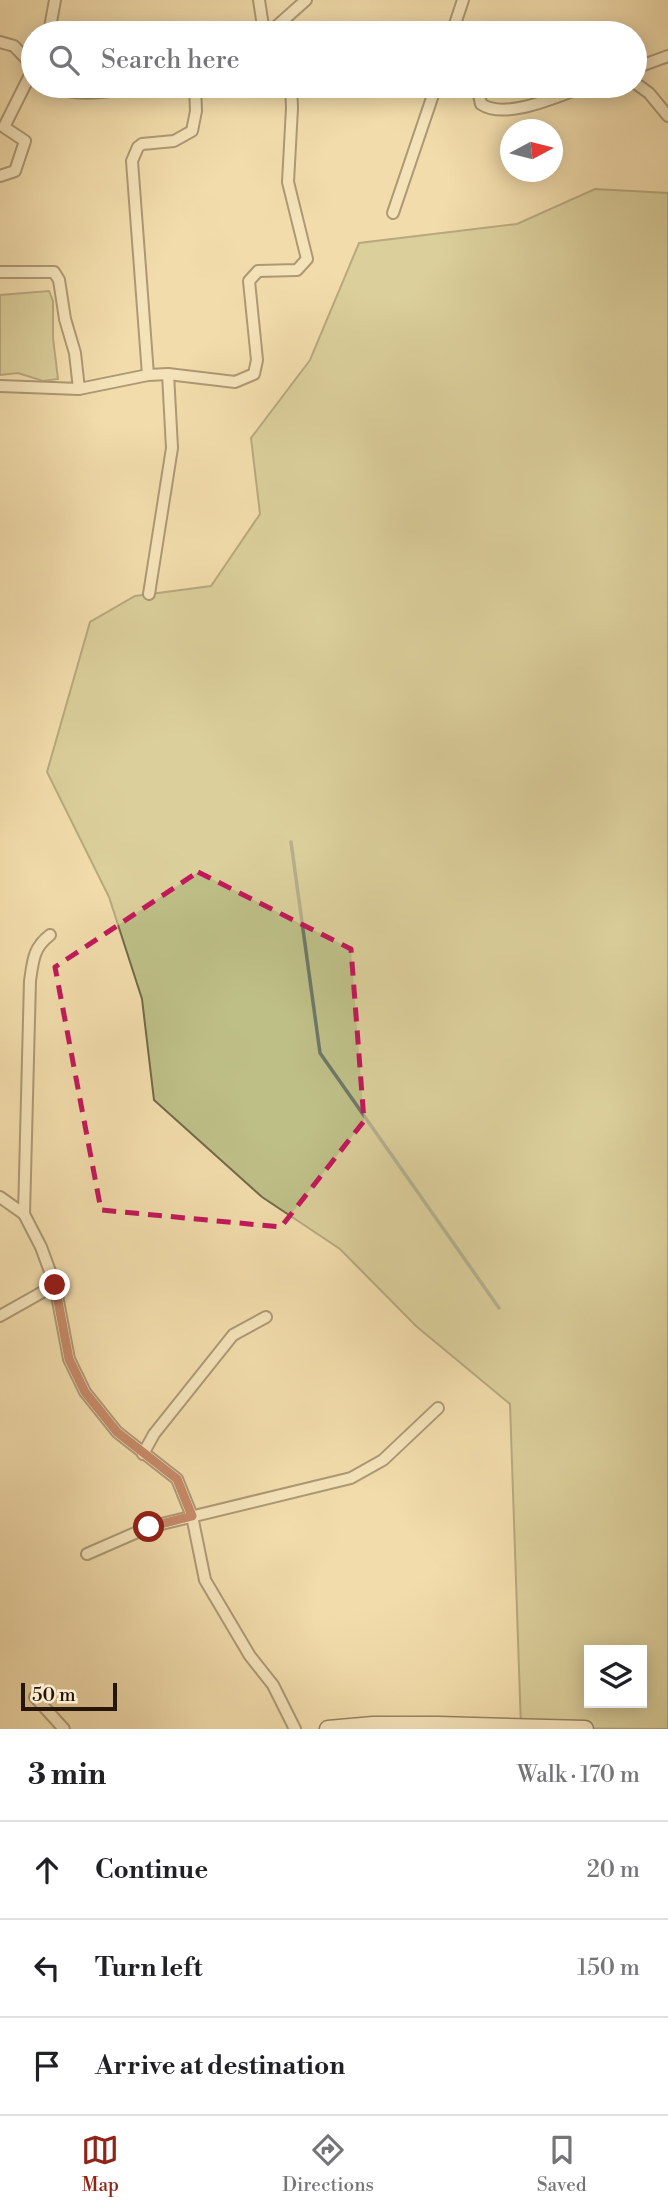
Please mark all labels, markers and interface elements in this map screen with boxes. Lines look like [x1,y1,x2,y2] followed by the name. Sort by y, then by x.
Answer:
[21,21,647,98] search box
[45,41,83,79] icon: search
[101,44,240,76] text: Search here
[500,119,563,182] north arrow
[39,1269,70,1300] route end
[133,1511,164,1542] route start
[584,1645,647,1708] map controls
[584,1645,647,1708] button: layers
[21,1680,117,1712] scale bar
[32,1683,76,1707] text: 50 m
[28,1756,106,1794] text: 3 min
[517,1761,640,1789] text: Walk · 170 m
[28,1851,66,1889] icon: ahead
[95,1854,208,1886] text: Continue
[587,1856,640,1884] text: 20 m
[28,1949,66,1987] icon: left
[95,1952,203,1984] text: Turn left
[577,1954,640,1982] text: 150 m
[28,2047,66,2085] icon: arrive
[95,2050,345,2082] text: Arrive at destination
[81,2131,119,2197] tab: Map
[282,2131,374,2197] tab: Directions
[537,2131,587,2197] tab: Saved

